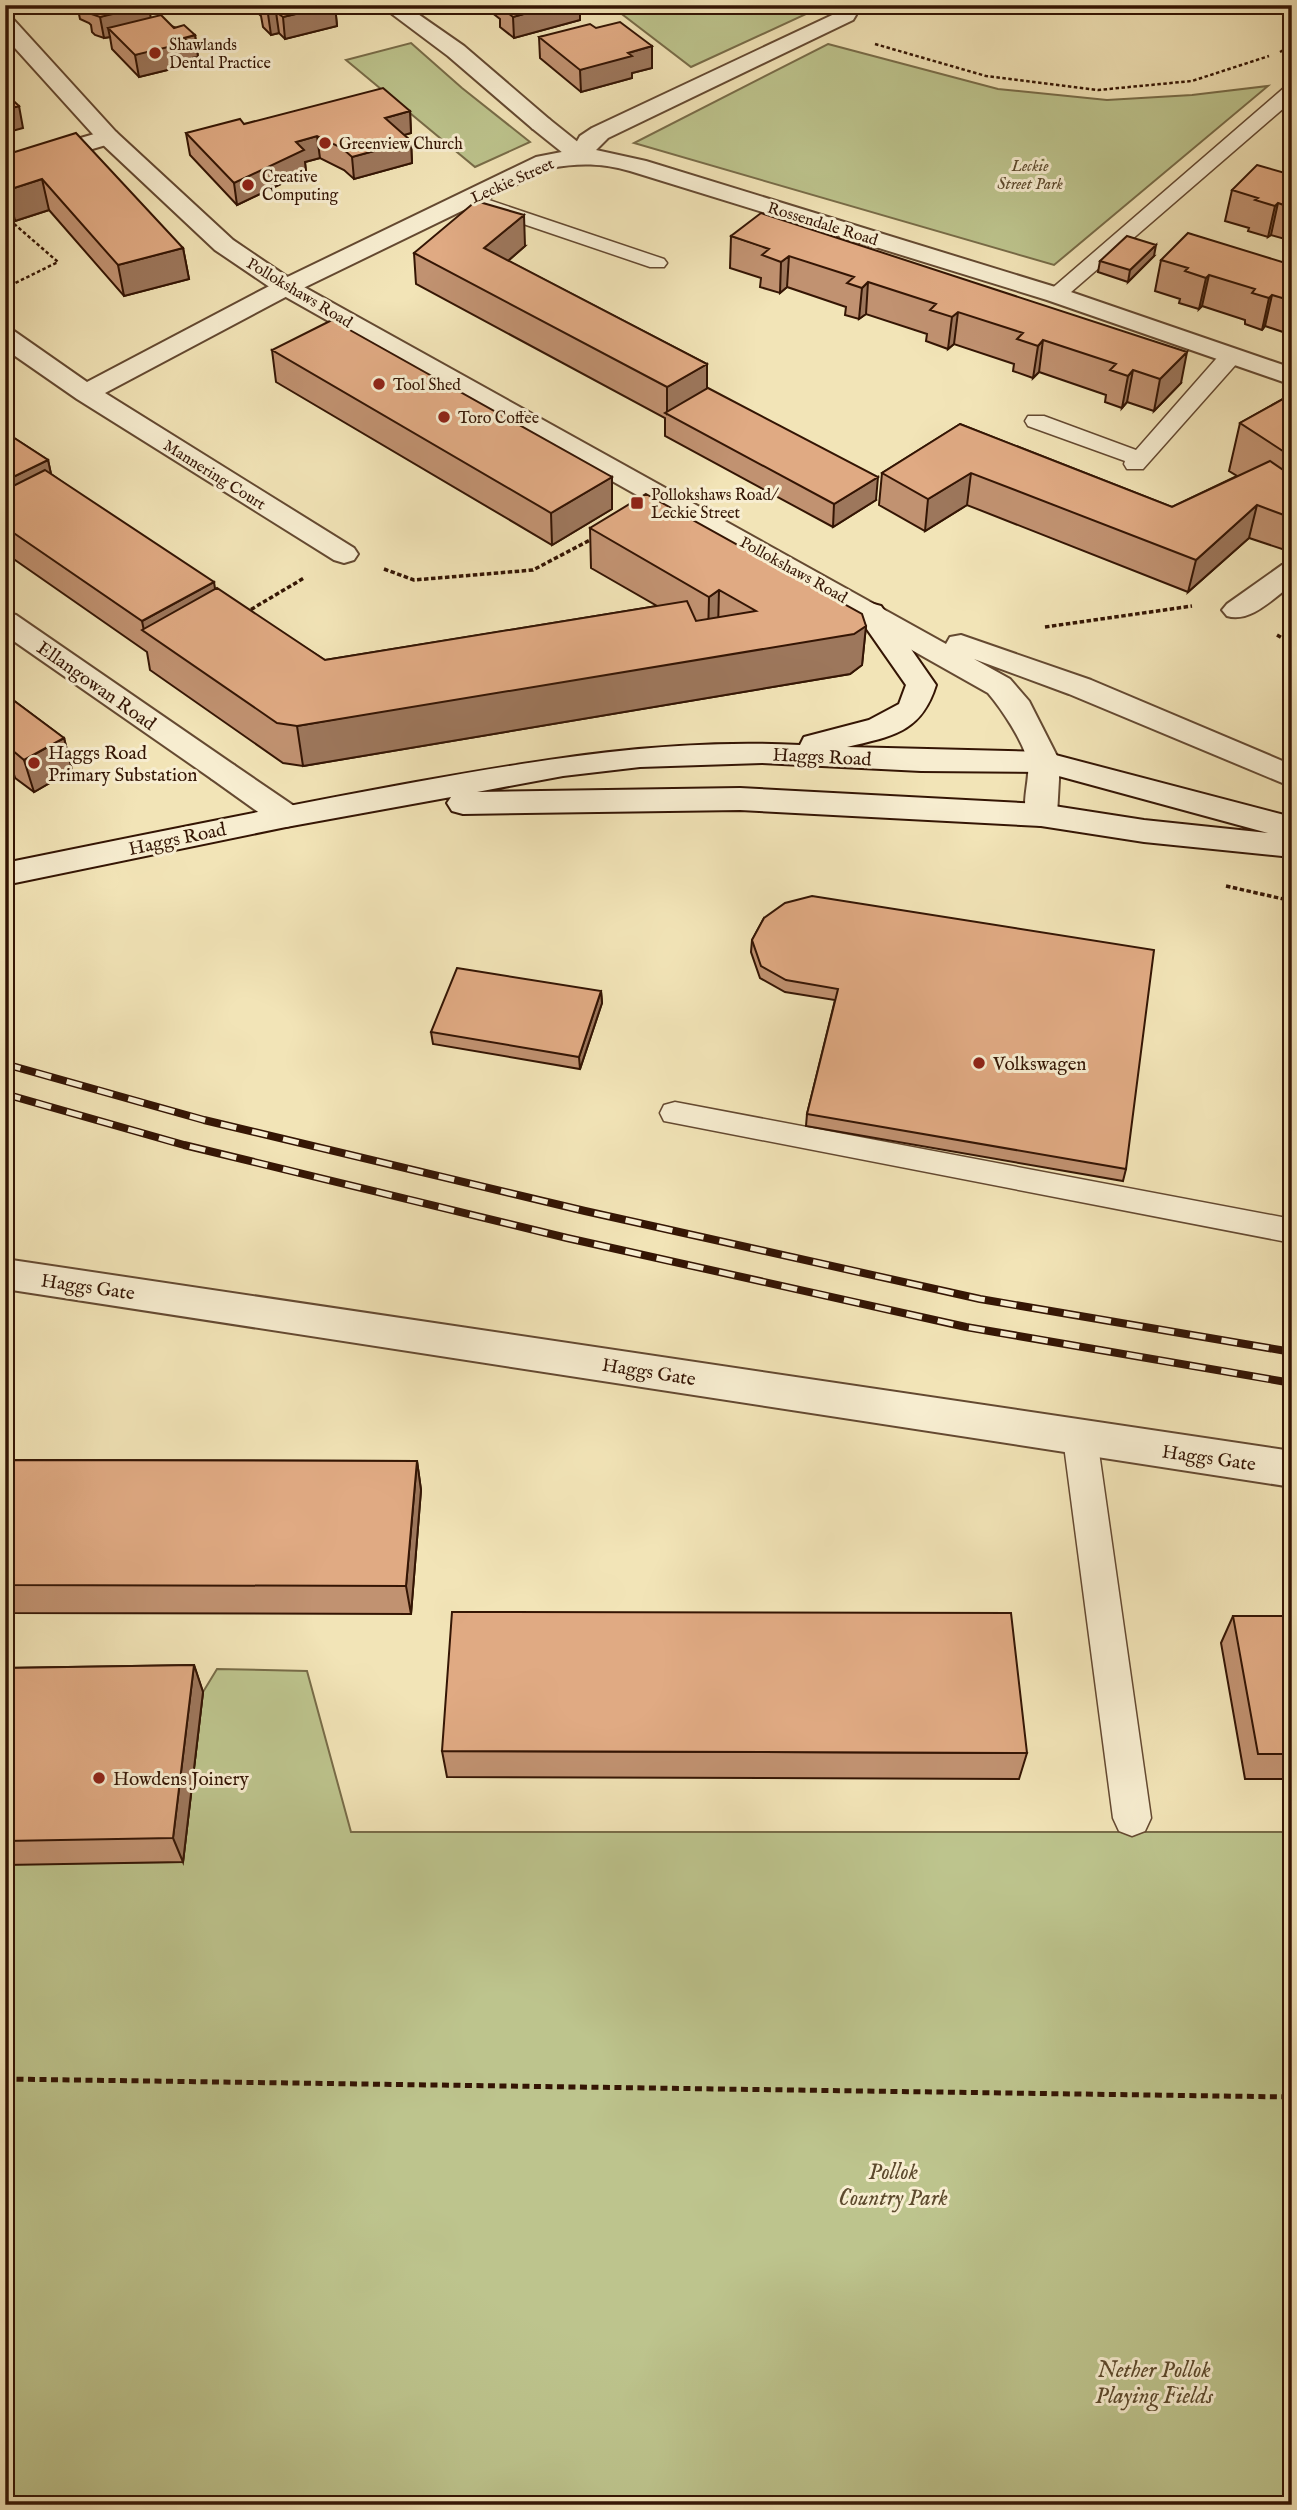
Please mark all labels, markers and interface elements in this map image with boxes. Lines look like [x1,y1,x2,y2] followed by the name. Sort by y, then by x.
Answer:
[169,36,271,74] place label: Shawlands Dental Practice
[147,45,163,61] marker: Shawlands Dental Practice
[317,135,333,151] marker: Greenview Church
[339,135,463,155] place label: Greenview Church
[468,154,558,209] street label: Leckie Street
[997,157,1063,195] park label: Leckie Street Park
[262,168,339,206] place label: Creative Computing
[240,177,256,193] marker: Creative Computing
[765,199,881,251] street label: Rossendale Road
[242,254,356,333] street label: Pollokshaws Road
[371,376,387,392] marker: Tool Shed
[393,376,461,396] place label: Tool Shed
[436,409,452,425] marker: Toro Coffee
[458,409,539,429] place label: Toro Coffee
[159,436,269,515] street label: Mannering Court
[651,486,779,524] place label: Pollokshaws Road/ Leckie Street
[629,495,645,511] marker: Pollokshaws Road/ Leckie Street
[736,533,851,609] street label: Pollokshaws Road
[32,637,161,737] street label: Ellangowan Road
[48,742,197,788] place label: Haggs Road Primary Substation
[772,743,873,773] street label: Haggs Road
[26,755,42,771] marker: Haggs Road Primary Substation
[127,818,229,862] street label: Haggs Road
[992,1053,1086,1077] place label: Volkswagen
[971,1055,987,1071] marker: Volkswagen
[39,1270,136,1306] street label: Haggs Gate
[600,1354,698,1392] street label: Haggs Gate
[1160,1441,1257,1477] street label: Haggs Gate
[113,1768,249,1792] place label: Howdens Joinery
[91,1770,107,1786] marker: Howdens Joinery
[838,2158,948,2213] park label: Pollok Country Park
[1095,2356,1213,2412] park label: Nether Pollok Playing Fields

